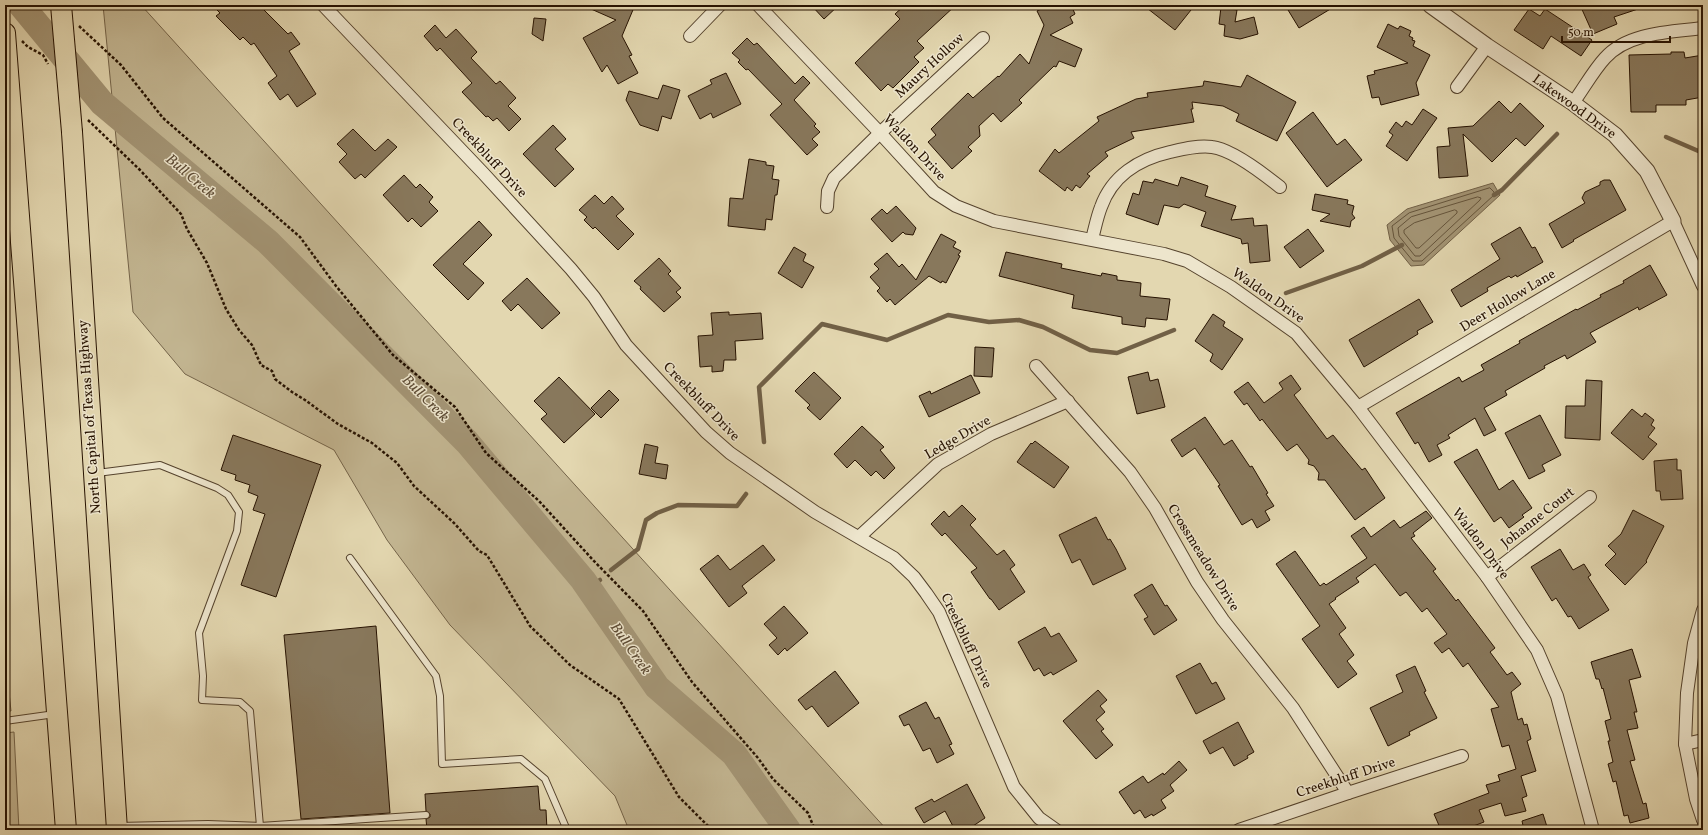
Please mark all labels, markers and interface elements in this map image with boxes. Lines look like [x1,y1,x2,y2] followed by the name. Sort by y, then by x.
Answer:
[1562,18,1670,44] scale bar
[1568,25,1594,41] text: 50 m
[891,29,969,103] street label: Maury Hollow
[1528,70,1620,144] street label: Lakewood Drive
[878,110,950,186] street label: Waldon Drive
[447,114,531,202] street label: Creekbluff Drive
[160,150,220,204] water label: Bull Creek
[1228,264,1309,328] street label: Waldon Drive
[1457,265,1560,337] street label: Deer Hollow Lane
[74,319,106,515] street label: North Capital of Texas Highway
[658,358,744,446] street label: Creekbluff Drive
[397,371,453,427] water label: Bull Creek
[922,411,995,465] street label: Ledge Drive
[1497,483,1579,553] street label: Johanne Court
[1162,501,1244,616] street label: Crossmeadow Drive
[1447,504,1513,584] street label: Waldon Drive
[936,590,997,692] street label: Creekbluff Drive
[604,619,656,679] water label: Bull Creek
[1294,753,1398,803] street label: Creekbluff Drive

